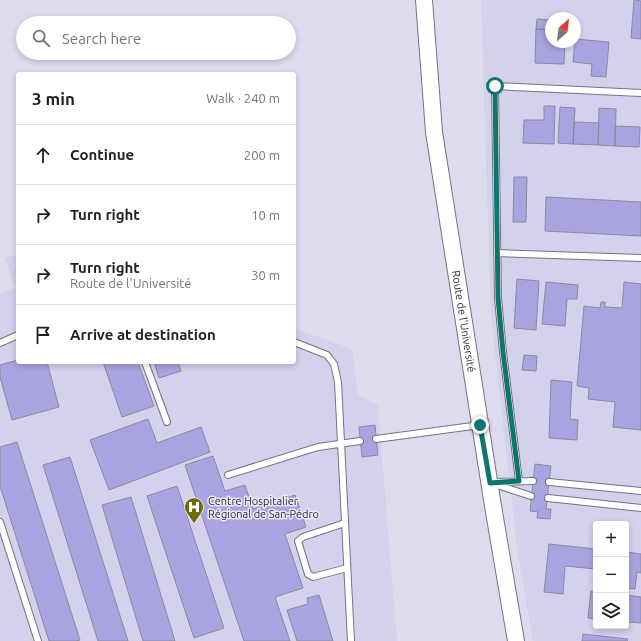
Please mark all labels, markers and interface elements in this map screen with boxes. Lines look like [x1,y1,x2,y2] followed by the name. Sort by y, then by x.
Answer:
[545,12,581,48] north arrow
[16,16,296,60] search box
[30,27,52,49] icon: search
[62,30,141,47] text: Search here
[486,77,504,95] route start
[32,89,75,108] text: 3 min
[206,91,280,105] text: Walk · 240 m
[32,144,54,166] icon: ahead
[70,146,134,163] text: Continue
[244,148,280,162] text: 200 m
[32,204,54,226] icon: right
[70,206,140,223] text: Turn right
[251,208,280,222] text: 10 m
[70,259,140,276] text: Turn right
[32,264,54,286] icon: right
[251,268,280,282] text: 30 m
[450,269,478,373] street label: Route de l'Université
[70,276,192,290] text: Route de l'Université
[32,324,54,346] icon: arrive
[70,326,216,343] text: Arrive at destination
[471,416,489,434] route end
[208,495,319,520] place label: Centre Hospitalier Régional de San-Pédro
[183,496,205,524] hospital icon: Centre Hospitalier Régional de San-Pédro
[593,521,629,629] map controls
[593,521,629,557] button: +
[593,557,629,593] button: −
[593,593,629,629] button: layers

